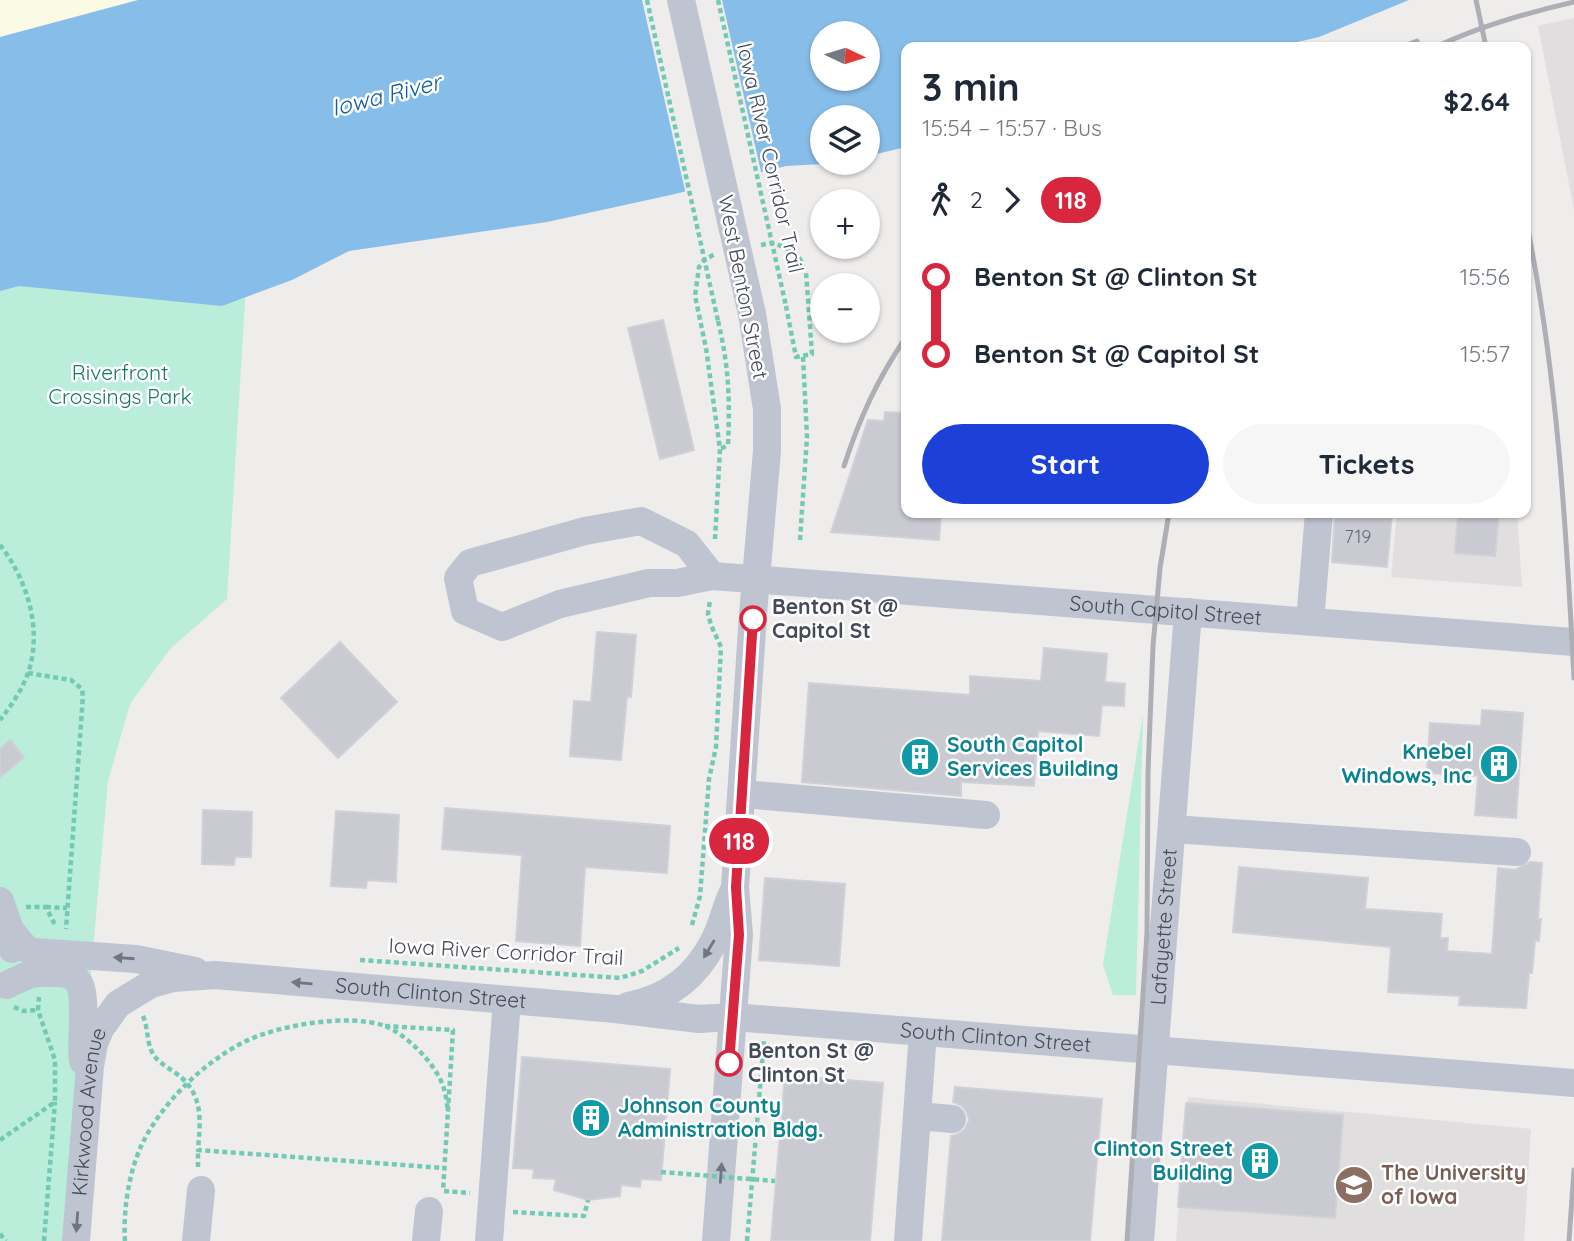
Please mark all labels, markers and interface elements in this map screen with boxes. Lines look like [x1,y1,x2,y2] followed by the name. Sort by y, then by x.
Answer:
[810,21,880,91] north arrow
[810,21,880,343] map controls
[732,40,810,275] street label: Iowa River Corridor Trail
[922,63,1020,111] text: 3 min
[328,66,447,122] water label: Iowa River
[1444,85,1510,118] text: $2.64
[810,105,880,175] button: layers
[922,113,1102,142] text: 15:54 – 15:57 · Bus
[922,181,960,219] icon: walk
[993,181,1031,219] icon: forward
[970,185,983,214] text: 2
[1055,185,1087,215] text: 118
[810,189,880,259] button: +
[713,192,775,381] street label: West Benton Street
[974,260,1258,293] text: Benton St @ Clinton St
[1460,262,1510,291] text: 15:56
[810,273,880,343] button: −
[974,337,1259,370] text: Benton St @ Capitol St
[1460,339,1510,368] text: 15:57
[48,359,192,409] park label: Riverfront Crossings Park
[922,424,1209,504] button: Start
[1223,424,1510,504] button: Tickets
[1345,525,1371,548] house number: 719
[1069,589,1263,630] street label: South Capitol Street
[772,593,898,643] place label: Benton St @ Capitol St
[740,606,766,632] marker: Benton St @ Capitol St
[947,731,1119,781] place label: South Capitol Services Building
[899,736,941,778] building icon: South Capitol Services Building
[1341,738,1472,788] place label: Knebel Windows, Inc
[1478,743,1520,785] building icon: Knebel Windows, Inc
[699,818,779,864] line badge: 118
[723,826,755,856] text: 118
[1144,848,1182,1006] street label: Lafayette Street
[388,932,624,970] street label: Iowa River Corridor Trail
[702,940,715,959] one-way arrow
[113,953,135,964] one-way arrow
[334,971,527,1013] street label: South Clinton Street
[291,977,313,988] one-way arrow
[899,1016,1092,1057] street label: South Clinton Street
[66,1023,111,1197] street label: Kirkwood Avenue
[748,1037,874,1087] place label: Benton St @ Clinton St
[716,1050,742,1076] marker: Benton St @ Clinton St
[618,1092,823,1142] place label: Johnson County Administration Bldg.
[570,1097,612,1139] building icon: Johnson County Administration Bldg.
[1094,1135,1233,1185] place label: Clinton Street Building
[1239,1140,1281,1182] building icon: Clinton Street Building
[1381,1159,1526,1209] place label: The University of Iowa
[716,1162,727,1184] one-way arrow
[1333,1164,1375,1206] school or university icon: The University of Iowa
[71,1211,82,1233] one-way arrow

